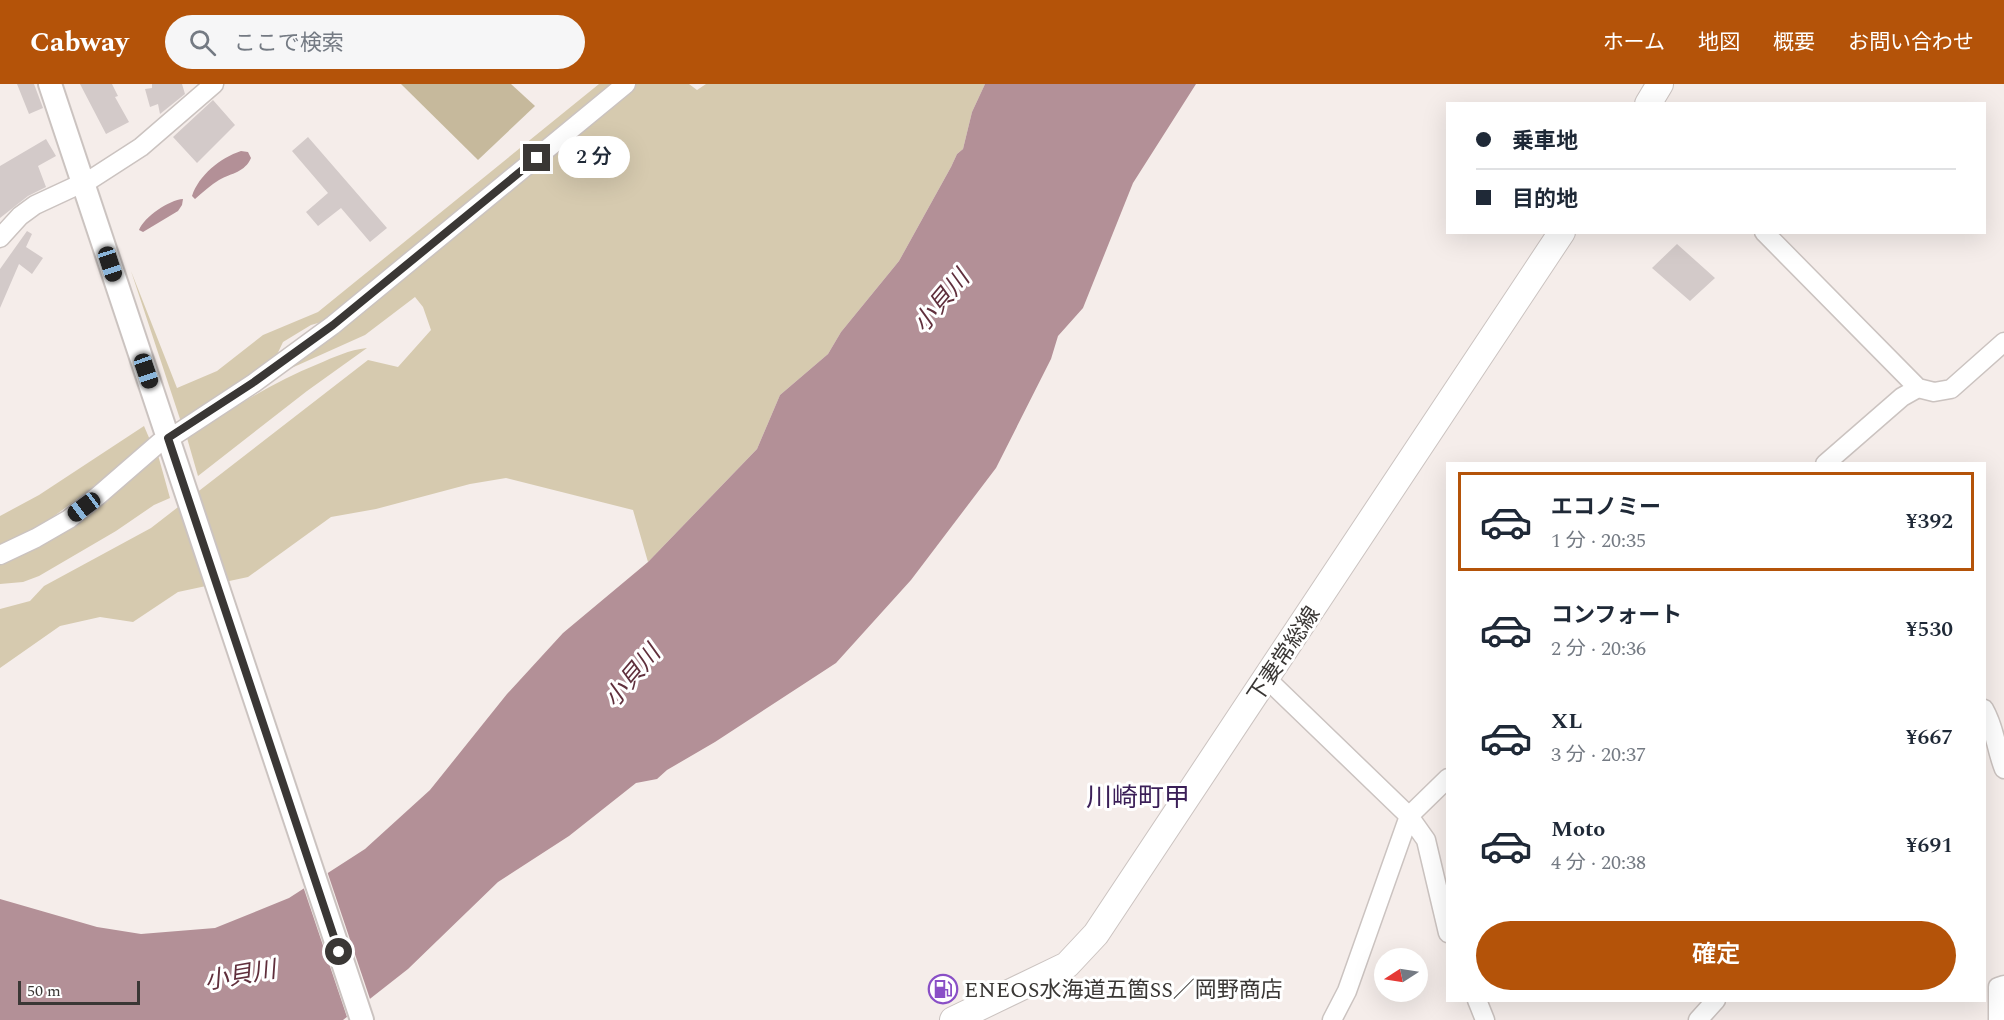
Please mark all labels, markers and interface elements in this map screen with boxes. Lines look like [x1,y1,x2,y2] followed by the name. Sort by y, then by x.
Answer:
[165,15,585,69] search box
[30,21,129,64] text: Cabway
[186,26,219,59] icon: search
[234,27,344,60] text: ここで検索
[1603,27,1665,59] text: ホーム
[1698,27,1740,59] text: 地図
[1773,27,1815,59] text: 概要
[1848,27,1974,59] text: お問い合わせ
[1512,125,1578,158] text: 乗車地
[558,137,630,179] callout: 2 分
[576,142,612,172] text: 2 分
[523,144,550,171] route end
[1512,183,1578,216] text: 目的地
[96,244,124,284] car
[905,260,981,341] water label: 小貝川
[132,351,160,391] car
[64,489,104,525] car
[1551,491,1661,524] text: エコノミー
[1479,495,1533,549] icon: car
[1906,505,1953,538] text: ¥392
[1551,526,1646,556] text: 1 分 · 20:35
[1551,599,1682,632] text: コンフォート
[1240,600,1329,710] street label: 下妻常総線
[1479,603,1533,657] icon: car
[1906,613,1953,646] text: ¥530
[1551,634,1646,664] text: 2 分 · 20:36
[596,635,672,716] water label: 小貝川
[1551,705,1582,738] text: XL
[1479,711,1533,765] icon: car
[1906,721,1953,754] text: ¥667
[1551,740,1646,770] text: 3 分 · 20:37
[1086,778,1190,818] district label: 川崎町甲
[1551,813,1605,846] text: Moto
[1479,819,1533,873] icon: car
[1906,829,1953,862] text: ¥691
[1551,848,1646,878] text: 4 分 · 20:38
[1476,921,1956,990] button: 確定
[325,938,352,965] route start
[1374,948,1428,1002] north arrow
[1374,948,1428,1002] map controls
[202,951,282,1000] water label: 小貝川
[927,973,959,1005] fuel station icon: ENEOS水海道五箇SS／岡野商店
[964,974,1283,1007] place label: ENEOS水海道五箇SS／岡野商店
[18,978,140,1006] scale bar
[27,979,61,1003] text: 50 m

